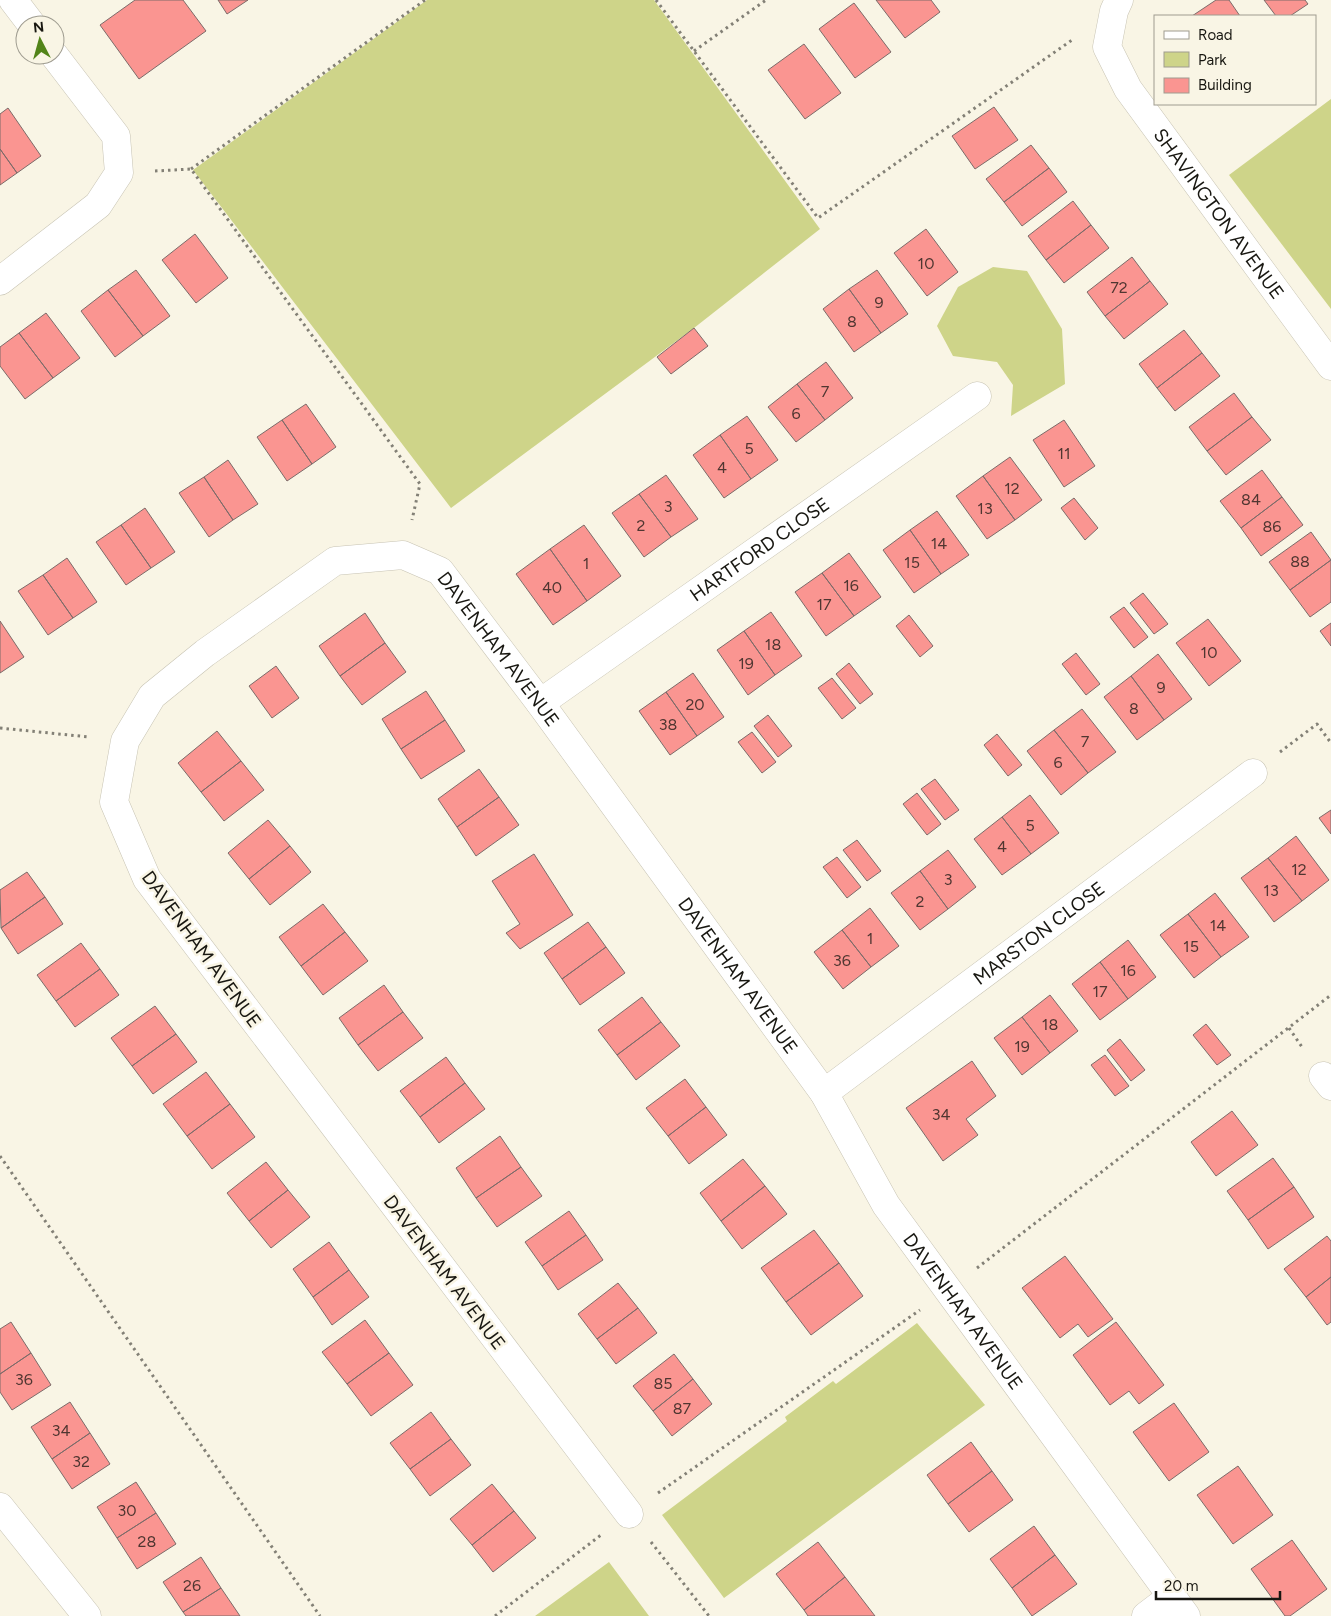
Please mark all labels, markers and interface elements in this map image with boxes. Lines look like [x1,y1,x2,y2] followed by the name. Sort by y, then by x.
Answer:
[15,15,65,65] north arrow
[1154,15,1316,105] legend
[32,19,45,37] text: N
[1198,26,1233,44] text: Road
[1198,51,1227,69] text: Park
[1198,76,1252,94] text: Building
[1149,124,1289,304] street label: SHAVINGTON AVENUE
[918,254,934,273] house number: 10
[1110,278,1128,297] house number: 72
[874,293,884,312] house number: 9
[847,312,857,331] house number: 8
[821,382,830,401] house number: 7
[791,404,801,423] house number: 6
[744,439,754,458] house number: 5
[1057,444,1071,463] house number: 11
[717,458,727,477] house number: 4
[1004,479,1020,498] house number: 12
[1241,490,1261,509] house number: 84
[685,492,834,606] street label: HARTFORD CLOSE
[664,497,672,516] house number: 3
[977,499,993,518] house number: 13
[637,516,645,535] house number: 2
[1263,517,1281,536] house number: 86
[931,534,947,553] house number: 14
[1290,552,1310,571] house number: 88
[904,553,920,572] house number: 15
[583,554,589,573] house number: 1
[433,567,564,731] street label: DAVENHAM AVENUE
[843,576,859,595] house number: 16
[542,578,562,597] house number: 40
[816,595,832,614] house number: 17
[765,635,781,654] house number: 18
[1201,643,1217,662] house number: 10
[738,654,754,673] house number: 19
[1156,678,1166,697] house number: 9
[685,695,705,714] house number: 20
[1129,699,1139,718] house number: 8
[659,715,677,734] house number: 38
[1081,732,1090,751] house number: 7
[1053,753,1063,772] house number: 6
[1025,816,1035,835] house number: 5
[997,837,1007,856] house number: 4
[1291,860,1307,879] house number: 12
[137,866,266,1032] street label: DAVENHAM AVENUE
[944,870,952,889] house number: 3
[969,877,1109,990] street label: MARSTON CLOSE
[1263,881,1279,900] house number: 13
[916,892,924,911] house number: 2
[673,893,803,1058] street label: DAVENHAM AVENUE
[1210,916,1226,935] house number: 14
[867,929,873,948] house number: 1
[1183,937,1199,956] house number: 15
[833,951,851,970] house number: 36
[1120,961,1136,980] house number: 16
[1092,982,1108,1001] house number: 17
[1042,1015,1058,1034] house number: 18
[1014,1037,1030,1056] house number: 19
[932,1105,950,1124] house number: 34
[379,1190,510,1354] street label: DAVENHAM AVENUE
[898,1229,1028,1394] street label: DAVENHAM AVENUE
[15,1370,33,1389] house number: 36
[653,1374,673,1393] house number: 85
[673,1399,692,1418] house number: 87
[52,1421,70,1440] house number: 34
[72,1452,90,1471] house number: 32
[118,1501,136,1520] house number: 30
[138,1532,156,1551] house number: 28
[1156,1568,1280,1600] scale bar
[183,1576,201,1595] house number: 26
[1164,1577,1198,1595] text: 20 m

